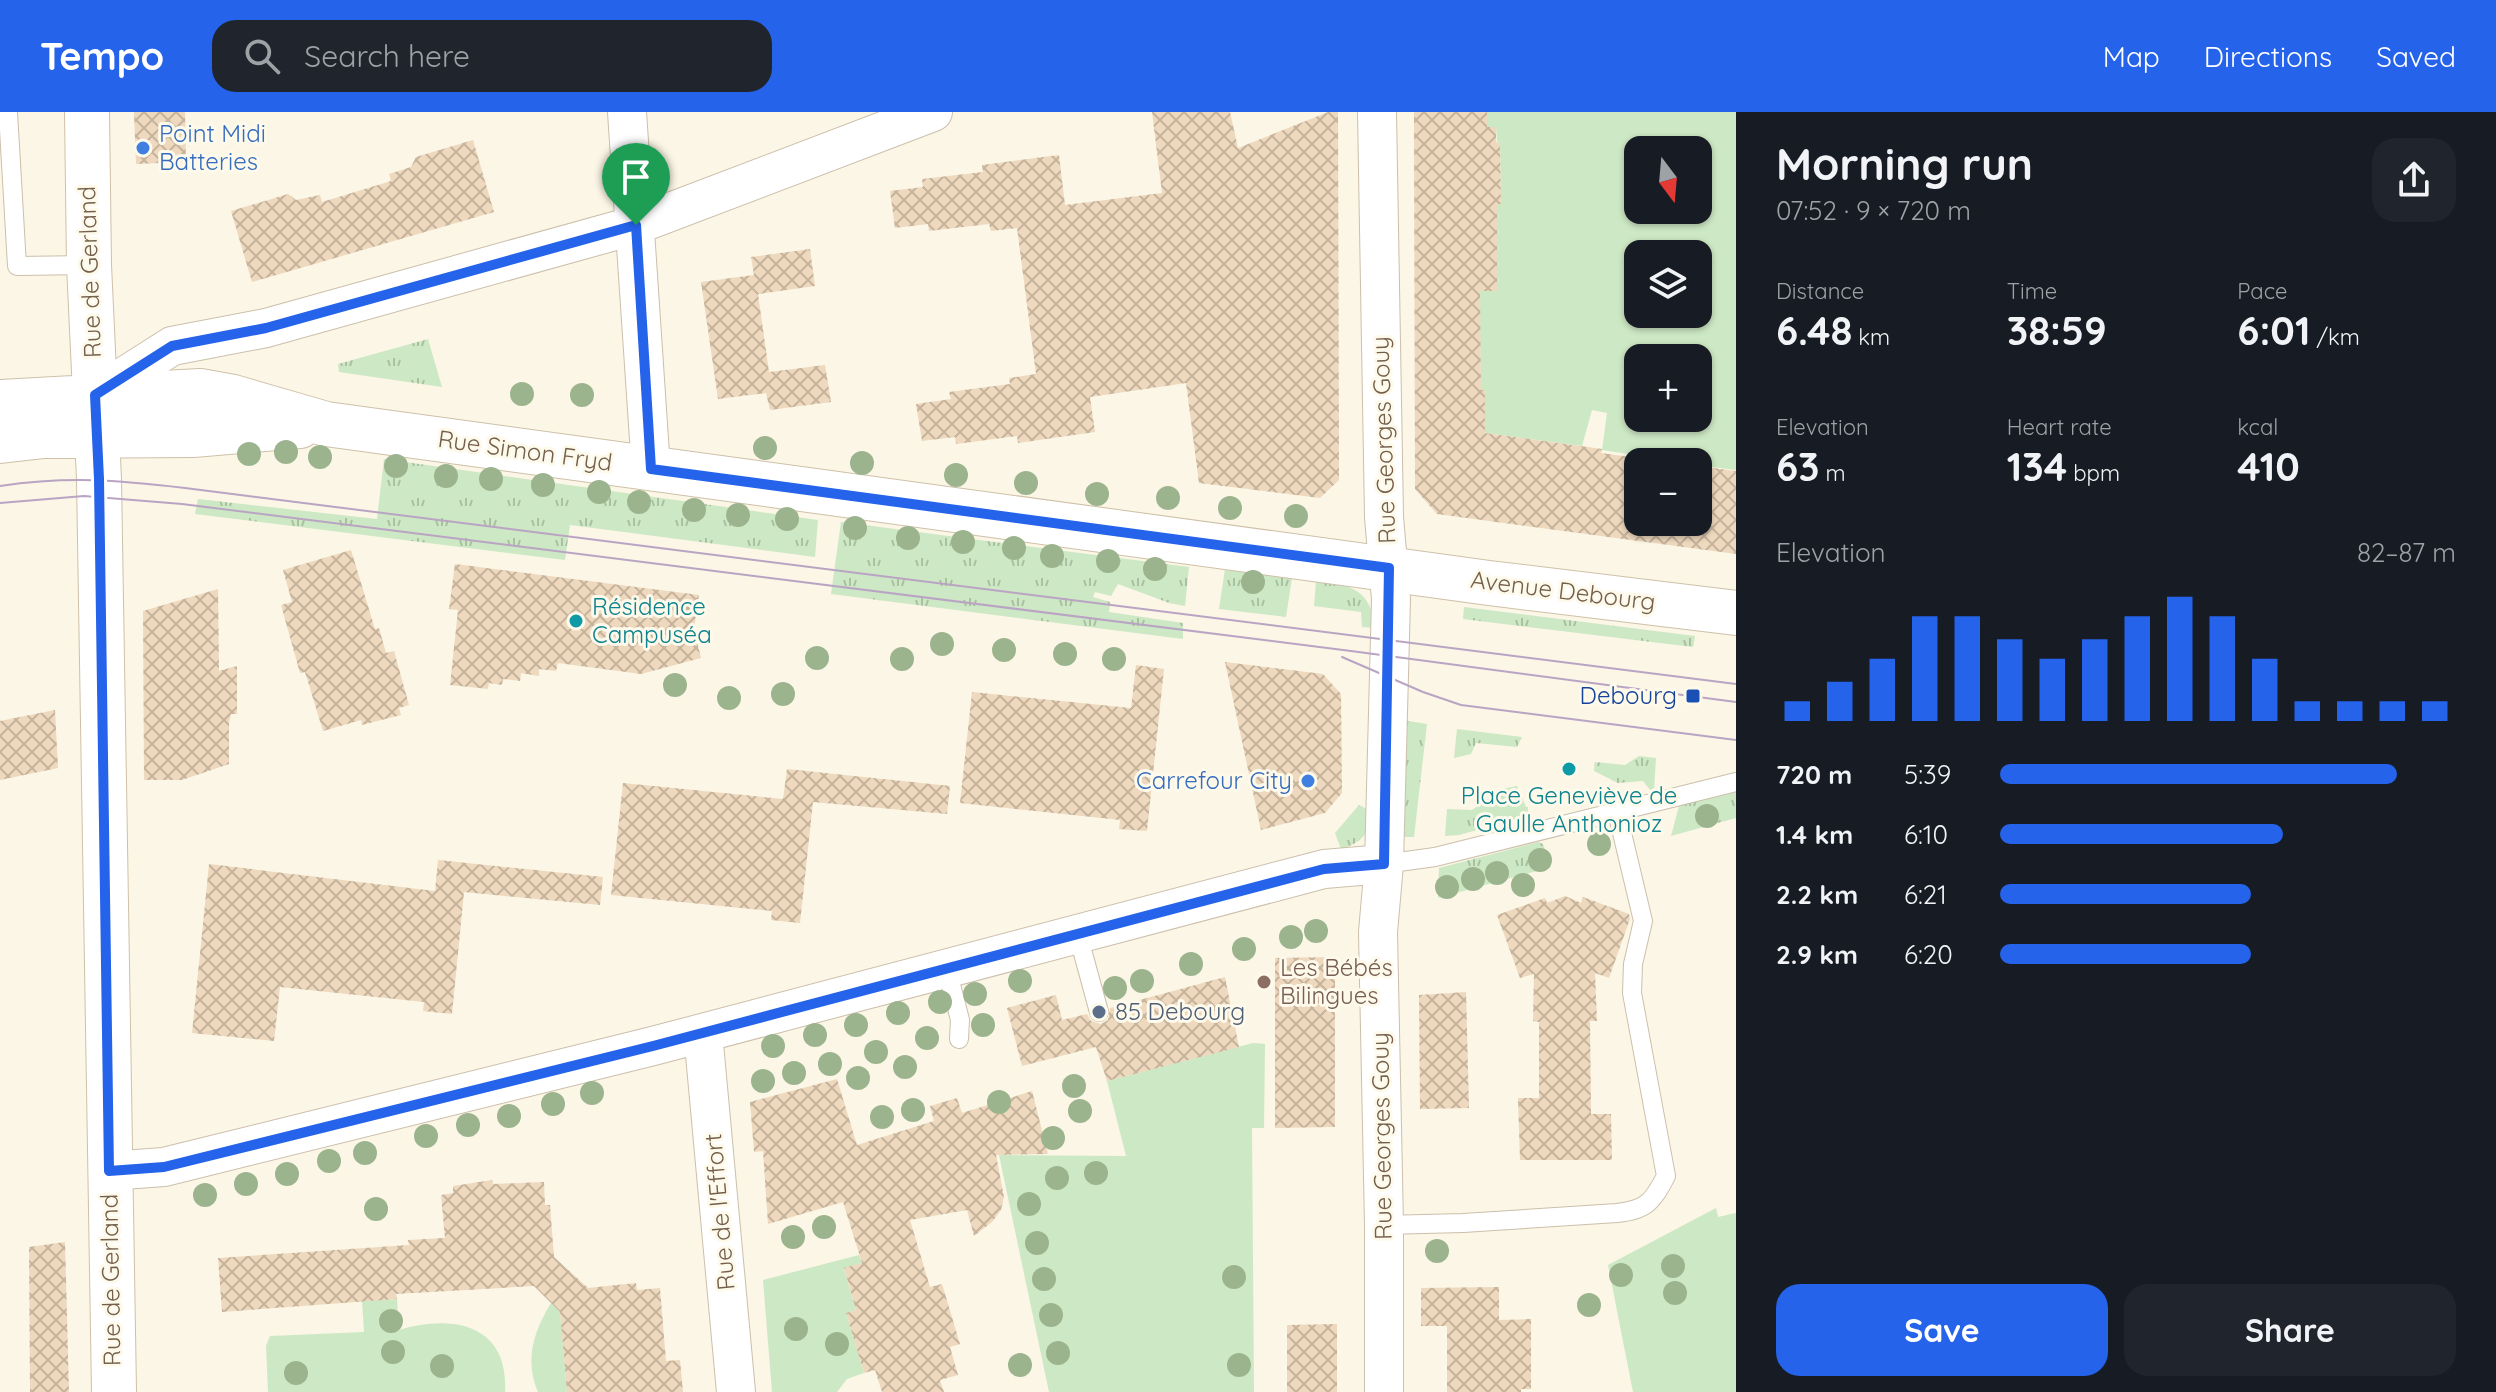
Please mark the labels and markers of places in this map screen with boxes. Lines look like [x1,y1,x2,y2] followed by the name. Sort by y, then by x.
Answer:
[159,118,266,176] place label: Point Midi Batteries
[134,139,152,157] marker: Point Midi Batteries
[602,143,670,225] pin
[592,591,712,649] place label: Résidence Campuséa
[567,612,585,630] marker: Résidence Campuséa
[1579,680,1677,710] place label: Debourg
[1684,687,1702,705] marker: Debourg
[1560,760,1578,778] marker: Place Geneviève de Gaulle Anthonioz
[1136,765,1292,795] place label: Carrefour City
[1299,772,1317,790] marker: Carrefour City
[1461,780,1677,838] place label: Place Geneviève de Gaulle Anthonioz
[1280,952,1393,1010] place label: Les Bébés Bilingues
[1255,973,1273,991] marker: Les Bébés Bilingues
[1115,996,1245,1026] place label: 85 Debourg
[1090,1003,1108,1021] marker: 85 Debourg

